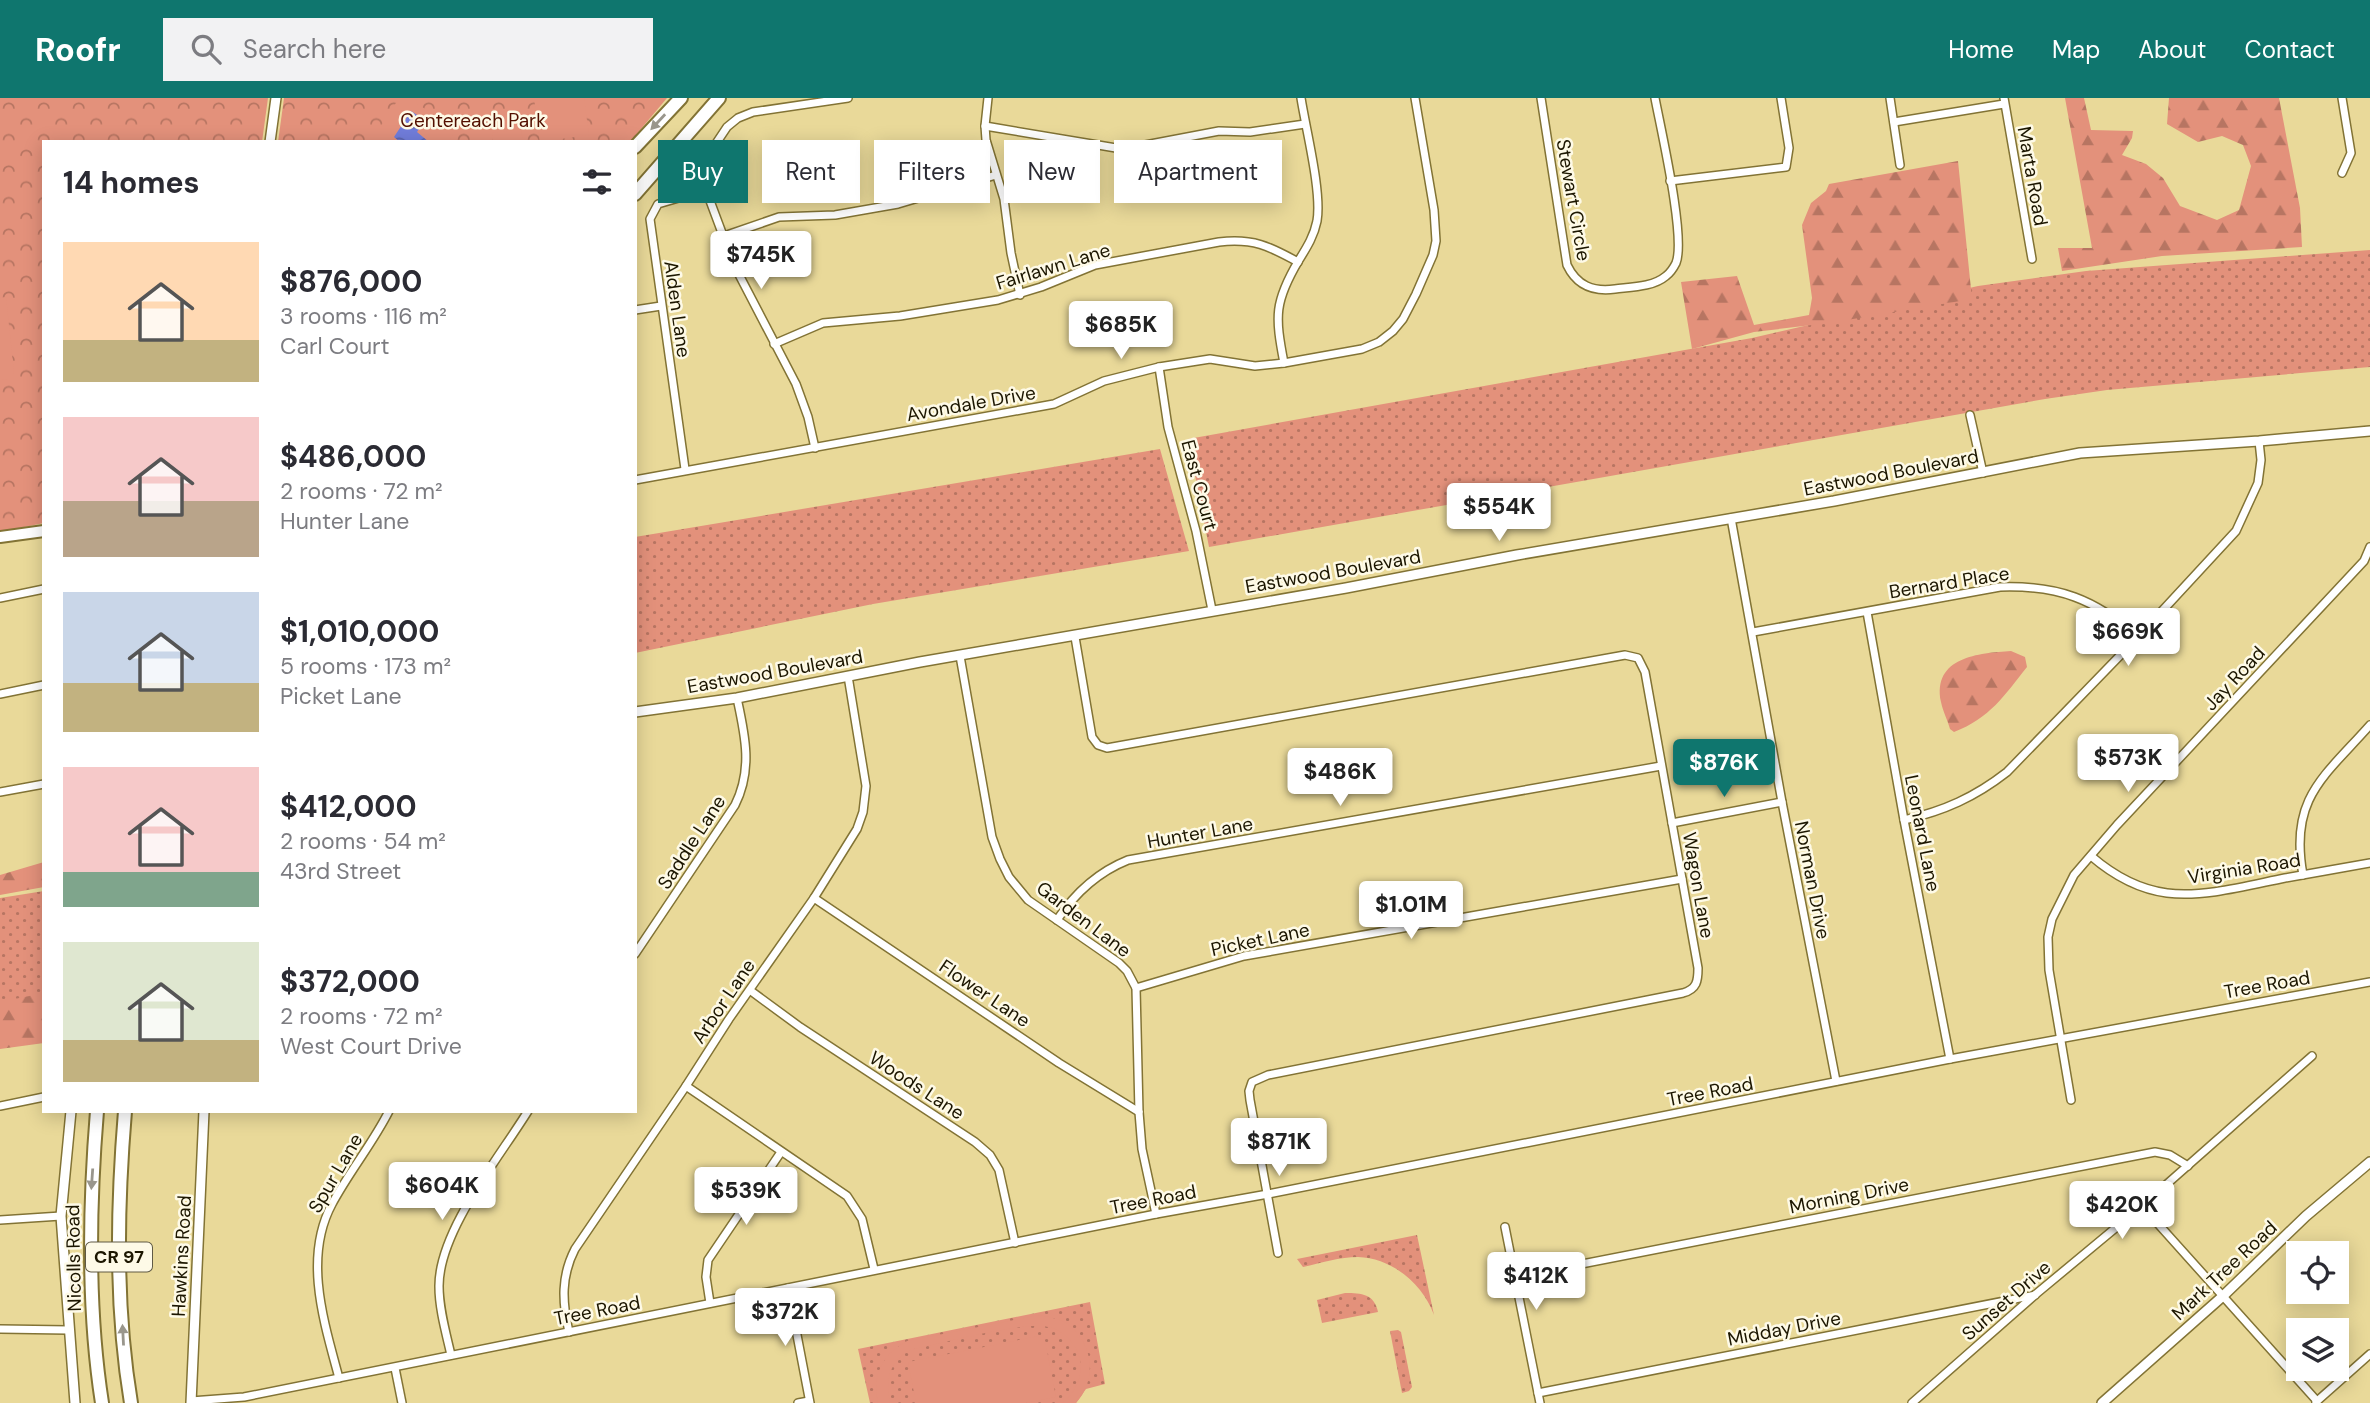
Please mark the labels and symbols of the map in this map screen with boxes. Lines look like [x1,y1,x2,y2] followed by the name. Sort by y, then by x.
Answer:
[400,108,546,133] park label: Centereach Park
[650,114,667,131] one-way arrow
[2011,124,2054,228] street label: Marta Road
[1550,137,1597,263] street label: Stewart Circle
[712,232,810,291] pin: $745K
[993,237,1113,296] street label: Fairlawn Lane
[658,259,697,359] street label: Alden Lane
[1072,302,1170,361] pin: $685K
[905,380,1038,427] street label: Avondale Drive
[1175,437,1224,533] street label: East Court
[1801,443,1981,502] street label: Eastwood Boulevard
[1450,484,1548,543] pin: $554K
[1243,544,1423,599] street label: Eastwood Boulevard
[1887,561,2011,604] street label: Bernard Place
[2079,608,2177,668] pin: $669K
[2198,641,2271,716] street label: Jay Road
[685,644,865,699] street label: Eastwood Boulevard
[2079,734,2177,794] pin: $573K
[1675,740,1773,799] pin: $876K
[1291,748,1389,808] pin: $486K
[1899,772,1946,894] street label: Leonard Lane
[652,790,731,894] street label: Saddle Lane
[1145,811,1255,854] street label: Hunter Lane
[1789,819,1836,941] street label: Norman Drive
[1677,830,1720,940] street label: Wagon Lane
[2186,847,2302,890] street label: Virginia Road
[1031,876,1136,963] street label: Garden Lane
[1354,882,1468,941] pin: $1.01M
[1208,917,1312,962] street label: Picket Lane
[686,954,761,1048] street label: Arbor Lane
[934,954,1035,1033] street label: Flower Lane
[2222,965,2312,1004] street label: Tree Road
[864,1045,969,1125] street label: Woods Lane
[1665,1071,1755,1112] street label: Tree Road
[1230,1118,1328,1178] pin: $871K
[303,1129,368,1218] street label: Spur Lane
[393,1162,491,1222] pin: $604K
[697,1168,795,1227] pin: $539K
[86,1169,97,1191] one-way arrow
[1787,1172,1911,1219] street label: Morning Drive
[1108,1179,1198,1220] street label: Tree Road
[2073,1182,2171,1241] pin: $420K
[166,1195,197,1317] street label: Hawkins Road
[60,1204,87,1312] street label: Nicolls Road
[2166,1215,2282,1326] street label: Mark Tree Road
[86,1242,152,1272] road number: CR 97
[1487,1252,1585,1312] pin: $412K
[1956,1255,2056,1346] street label: Sunset Drive
[736,1288,834,1348] pin: $372K
[552,1290,642,1331] street label: Tree Road
[1725,1305,1843,1352] street label: Midday Drive
[117,1324,128,1346] one-way arrow

